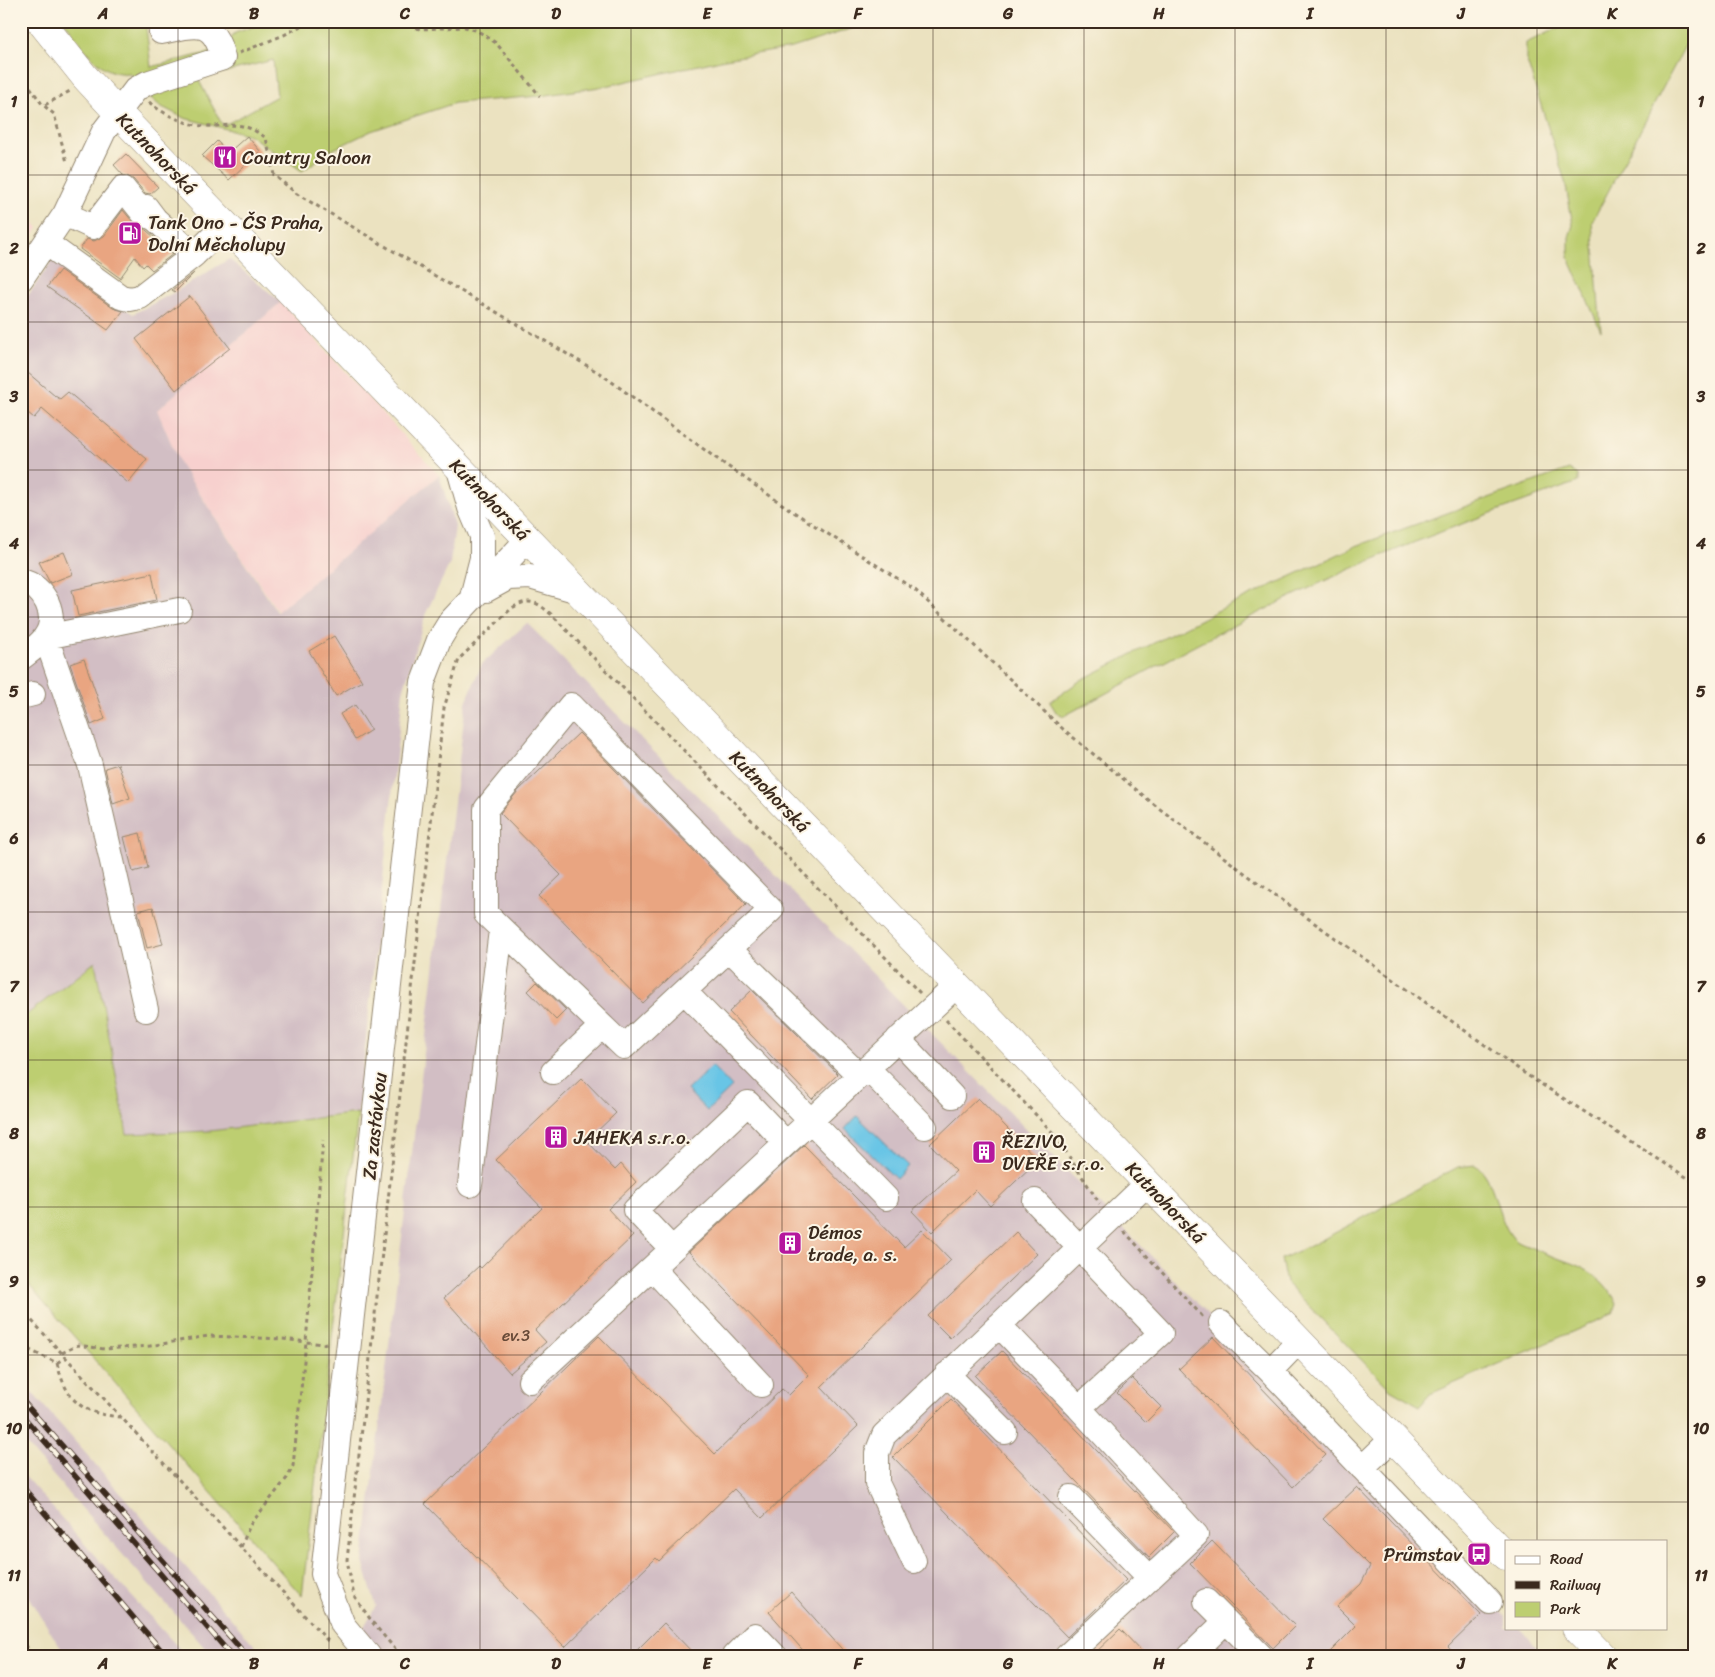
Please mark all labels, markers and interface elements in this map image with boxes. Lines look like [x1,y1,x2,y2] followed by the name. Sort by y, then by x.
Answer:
[97,0,108,28] text: A
[249,0,260,28] text: B
[399,0,411,28] text: C
[551,0,561,28] text: D
[703,0,713,28] text: E
[853,0,864,28] text: F
[1002,0,1014,28] text: G
[1152,0,1165,28] text: H
[1306,0,1315,28] text: I
[1456,0,1466,28] text: J
[1606,0,1618,28] text: K
[11,87,18,116] text: 1
[1698,87,1705,116] text: 1
[108,104,205,203] street label: Kutnohorská
[242,141,371,174] place label: Country Saloon
[212,144,238,170] restaurant icon: Country Saloon
[148,206,324,261] place label: Tank Ono - ČS Praha, Dolní Měcholupy
[117,220,143,246] fuel station icon: Tank Ono - ČS Praha, Dolní Měcholupy
[8,234,19,263] text: 2
[1695,234,1706,263] text: 2
[9,382,19,411] text: 3
[1696,382,1706,411] text: 3
[441,450,538,549] street label: Kutnohorská
[8,529,19,558] text: 4
[1695,529,1706,558] text: 4
[9,677,19,706] text: 5
[1696,677,1706,706] text: 5
[721,742,818,841] street label: Kutnohorská
[8,824,19,853] text: 6
[1695,824,1706,853] text: 6
[9,972,20,1001] text: 7
[1696,972,1707,1001] text: 7
[352,1071,397,1181] street label: Za zastávkou
[8,1119,19,1148] text: 8
[1695,1119,1706,1148] text: 8
[573,1121,692,1154] place label: JAHEKA s.r.o.
[543,1124,569,1150] building icon: JAHEKA s.r.o.
[1002,1125,1106,1180] place label: ŘEZIVO, DVEŘE s.r.o.
[971,1139,997,1165] building icon: ŘEZIVO, DVEŘE s.r.o.
[1117,1153,1214,1252] street label: Kutnohorská
[808,1216,898,1271] place label: Démos trade, a. s.
[777,1230,803,1256] building icon: Démos trade, a. s.
[9,1267,19,1296] text: 9
[1696,1267,1706,1296] text: 9
[502,1321,530,1350] house number: ev.3
[6,1414,22,1443] text: 10
[1693,1414,1709,1443] text: 10
[1383,1538,1463,1571] place label: Průmstav
[1505,1540,1668,1630] legend
[1466,1541,1492,1567] bus stop icon: Průmstav
[1550,1546,1583,1572] text: Road
[7,1561,21,1590] text: 11
[1694,1561,1708,1590] text: 11
[1550,1572,1601,1598] text: Railway
[1550,1596,1581,1622] text: Park
[97,1649,108,1677] text: A
[249,1649,260,1677] text: B
[399,1649,411,1677] text: C
[551,1649,561,1677] text: D
[703,1649,713,1677] text: E
[853,1649,864,1677] text: F
[1002,1649,1014,1677] text: G
[1152,1649,1165,1677] text: H
[1306,1649,1315,1677] text: I
[1456,1649,1466,1677] text: J
[1606,1649,1618,1677] text: K

